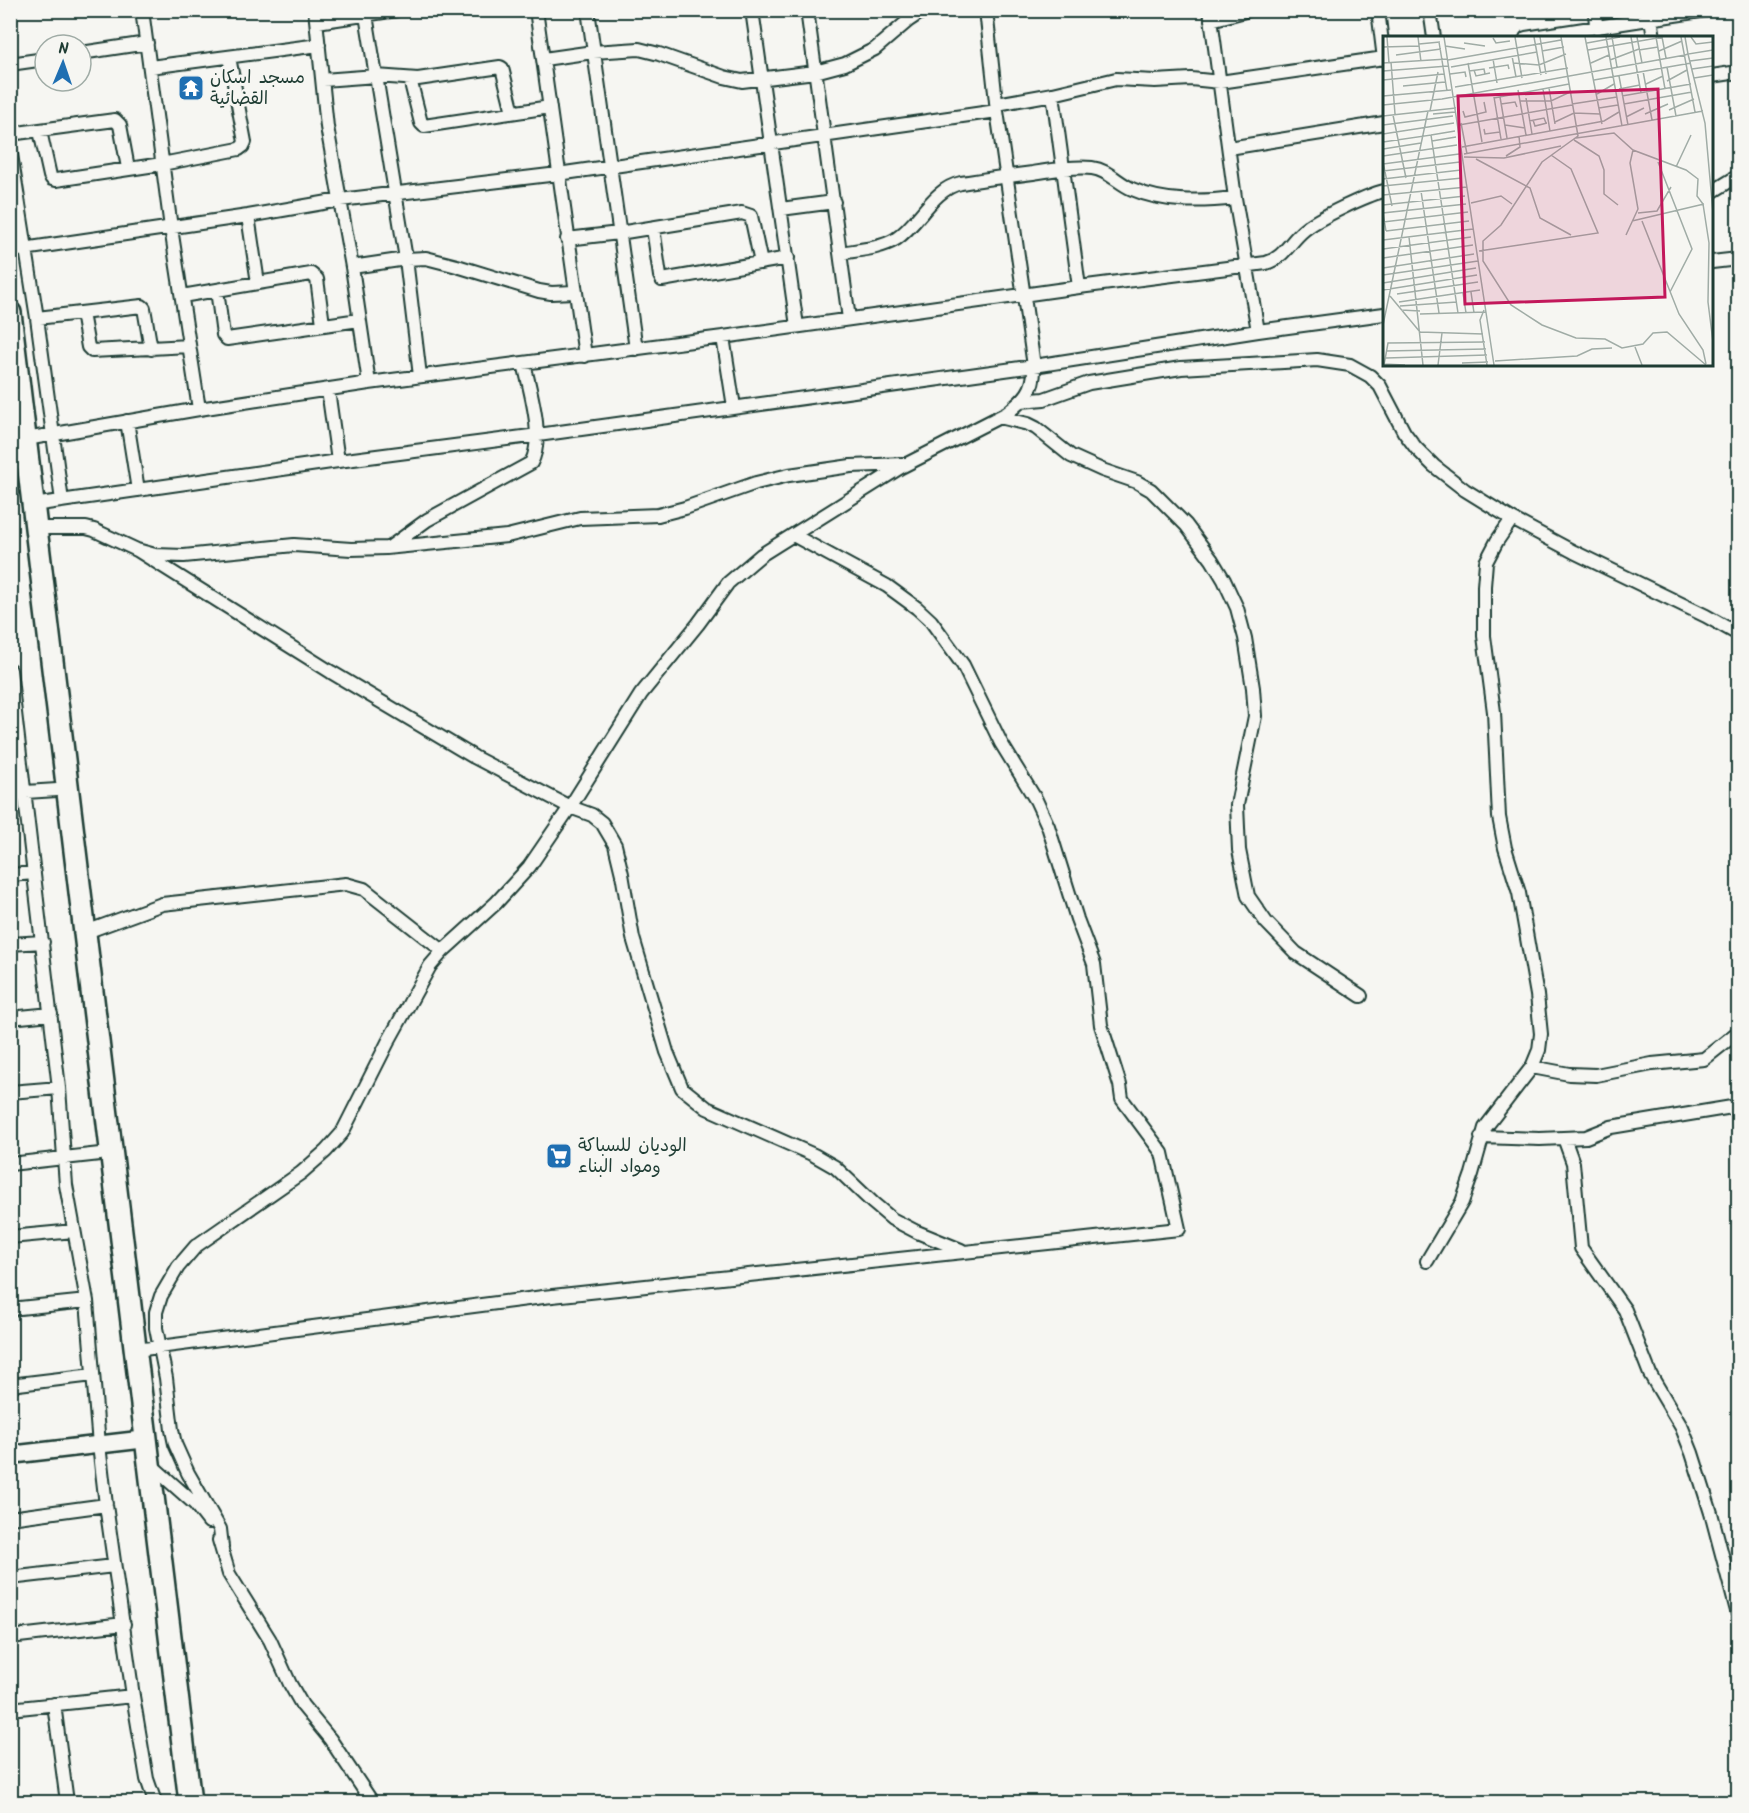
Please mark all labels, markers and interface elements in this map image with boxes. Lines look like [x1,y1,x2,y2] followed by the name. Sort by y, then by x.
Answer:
[33,33,93,93] north arrow
[1383,36,1713,366] inset map
[58,37,69,62] text: N
[210,64,305,114] place label: مسجد اسكان القضائية
[176,73,206,103] temple icon: مسجد اسكان القضائية
[578,1132,687,1182] place label: الوديان للسباكة ومواد البناء
[544,1141,574,1171] supermarket icon: الوديان للسباكة ومواد البناء

